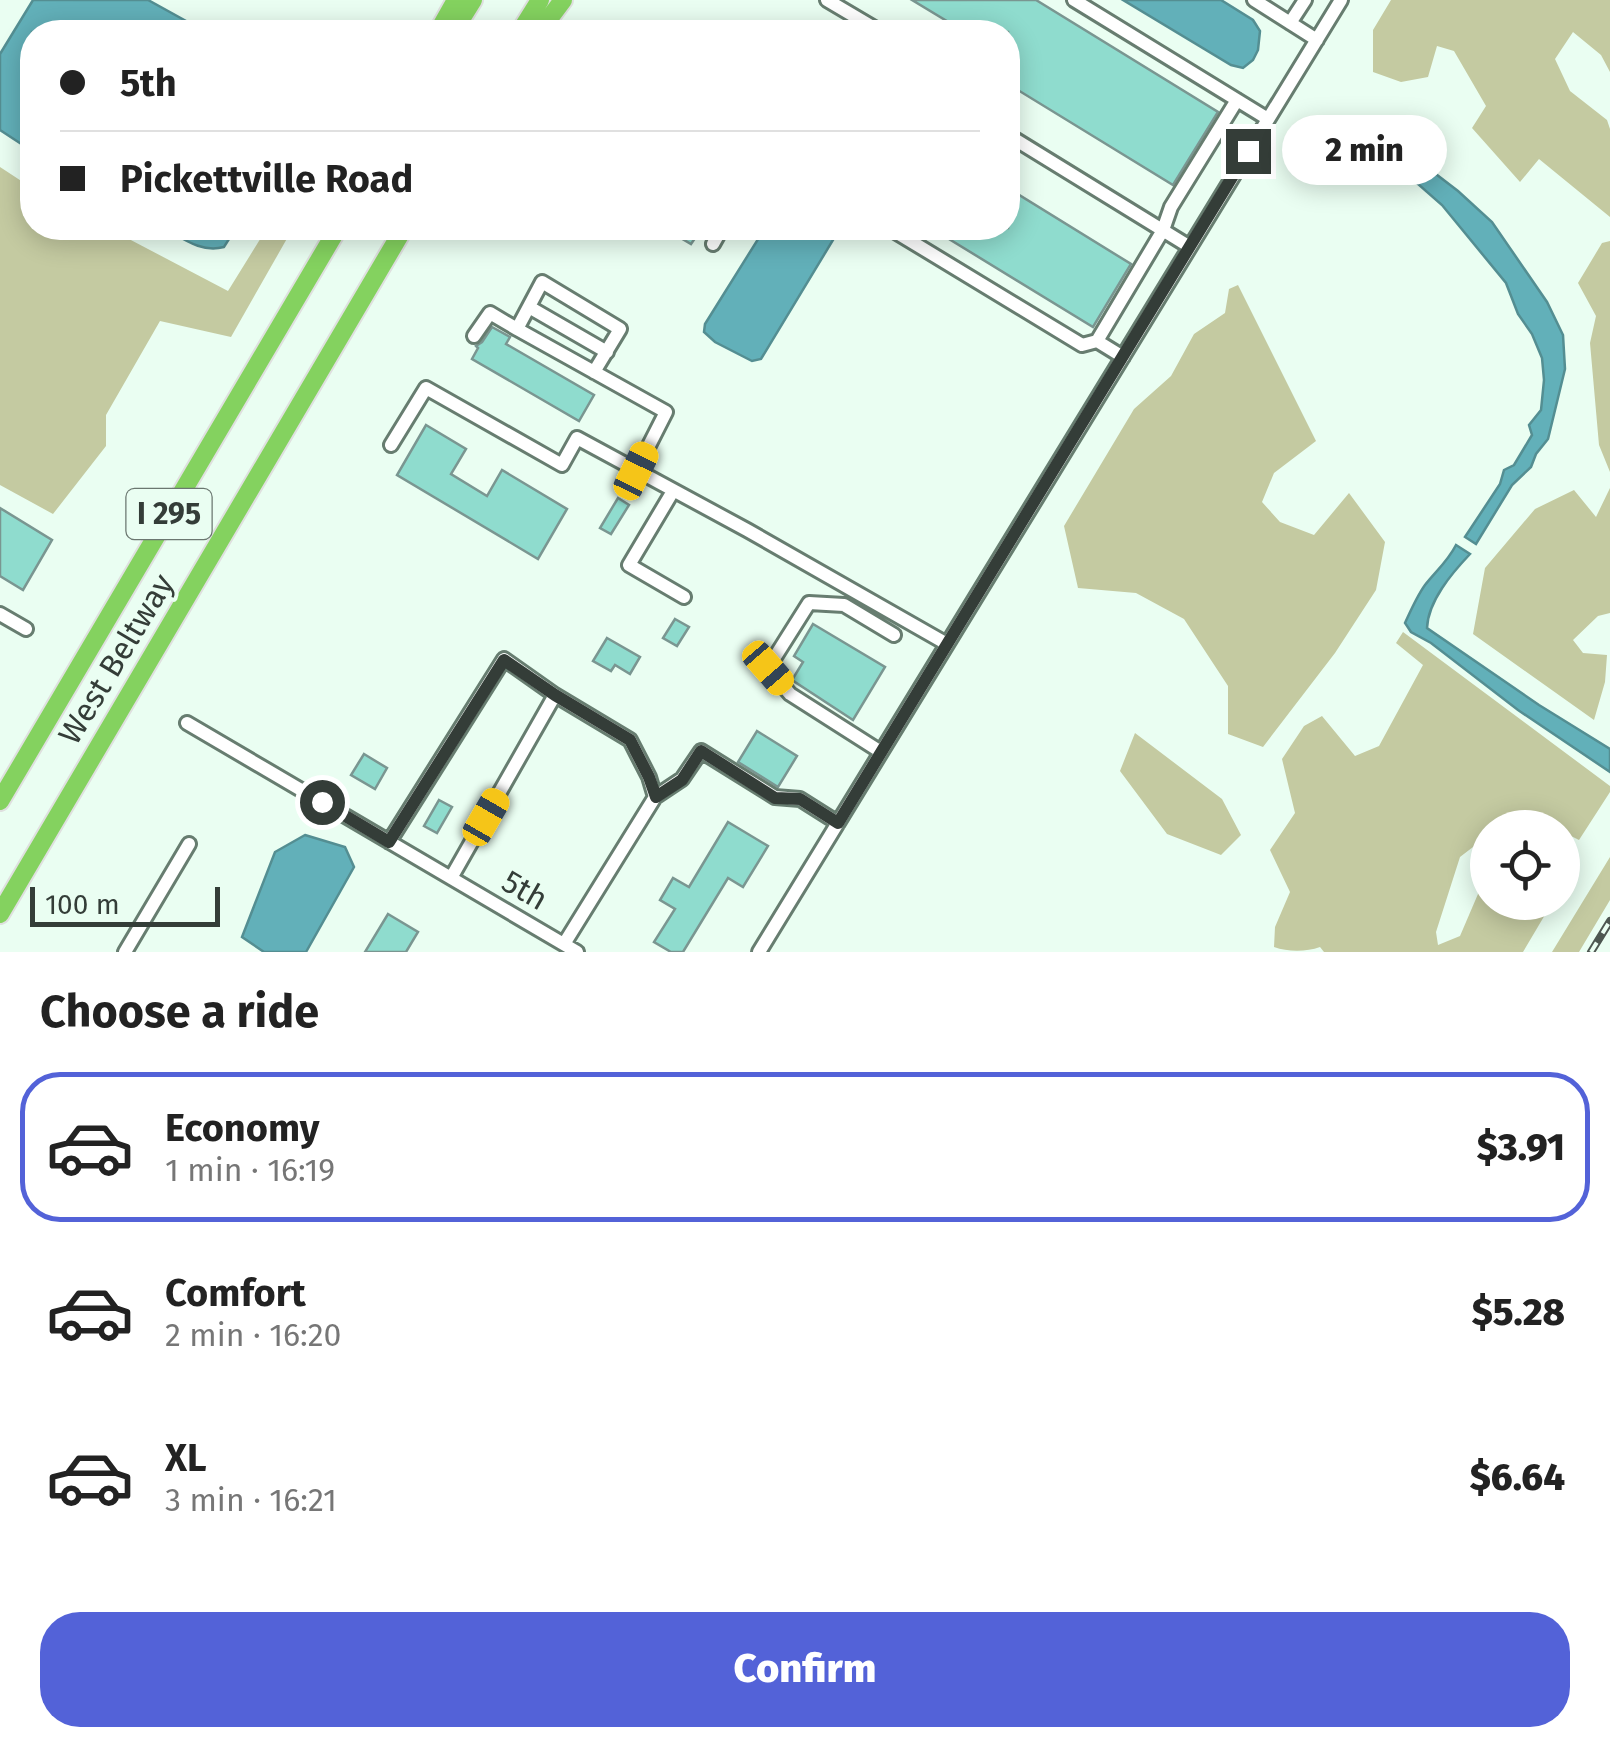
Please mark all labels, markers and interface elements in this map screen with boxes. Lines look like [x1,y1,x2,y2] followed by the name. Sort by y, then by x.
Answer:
[120,60,177,106] text: 5th
[1283,116,1448,186] callout: 2 min
[1226,129,1271,174] route end
[1325,131,1404,169] text: 2 min
[120,156,413,202] text: Pickettville Road
[609,437,663,505] car
[126,489,212,539] road number: I 295
[50,567,182,751] street label: West Beltway
[737,636,799,700] car
[300,780,345,825] route start
[458,784,514,850] car
[1470,810,1580,920] map controls
[1470,810,1580,920] button: locate
[496,862,554,918] street label: 5th
[30,882,220,926] scale bar
[45,888,120,921] text: 100 m
[40,985,319,1039] text: Choose a ride
[45,1102,135,1192] icon: car
[165,1105,320,1151] text: Economy
[1477,1124,1565,1170] text: $3.91
[165,1151,335,1189] text: 1 min · 16:19
[45,1267,135,1357] icon: car
[165,1270,306,1316] text: Comfort
[1472,1289,1565,1335] text: $5.28
[165,1316,341,1354] text: 2 min · 16:20
[45,1432,135,1522] icon: car
[165,1435,207,1481] text: XL
[1470,1454,1565,1500] text: $6.64
[165,1481,337,1519] text: 3 min · 16:21
[40,1612,1570,1727] button: Confirm

